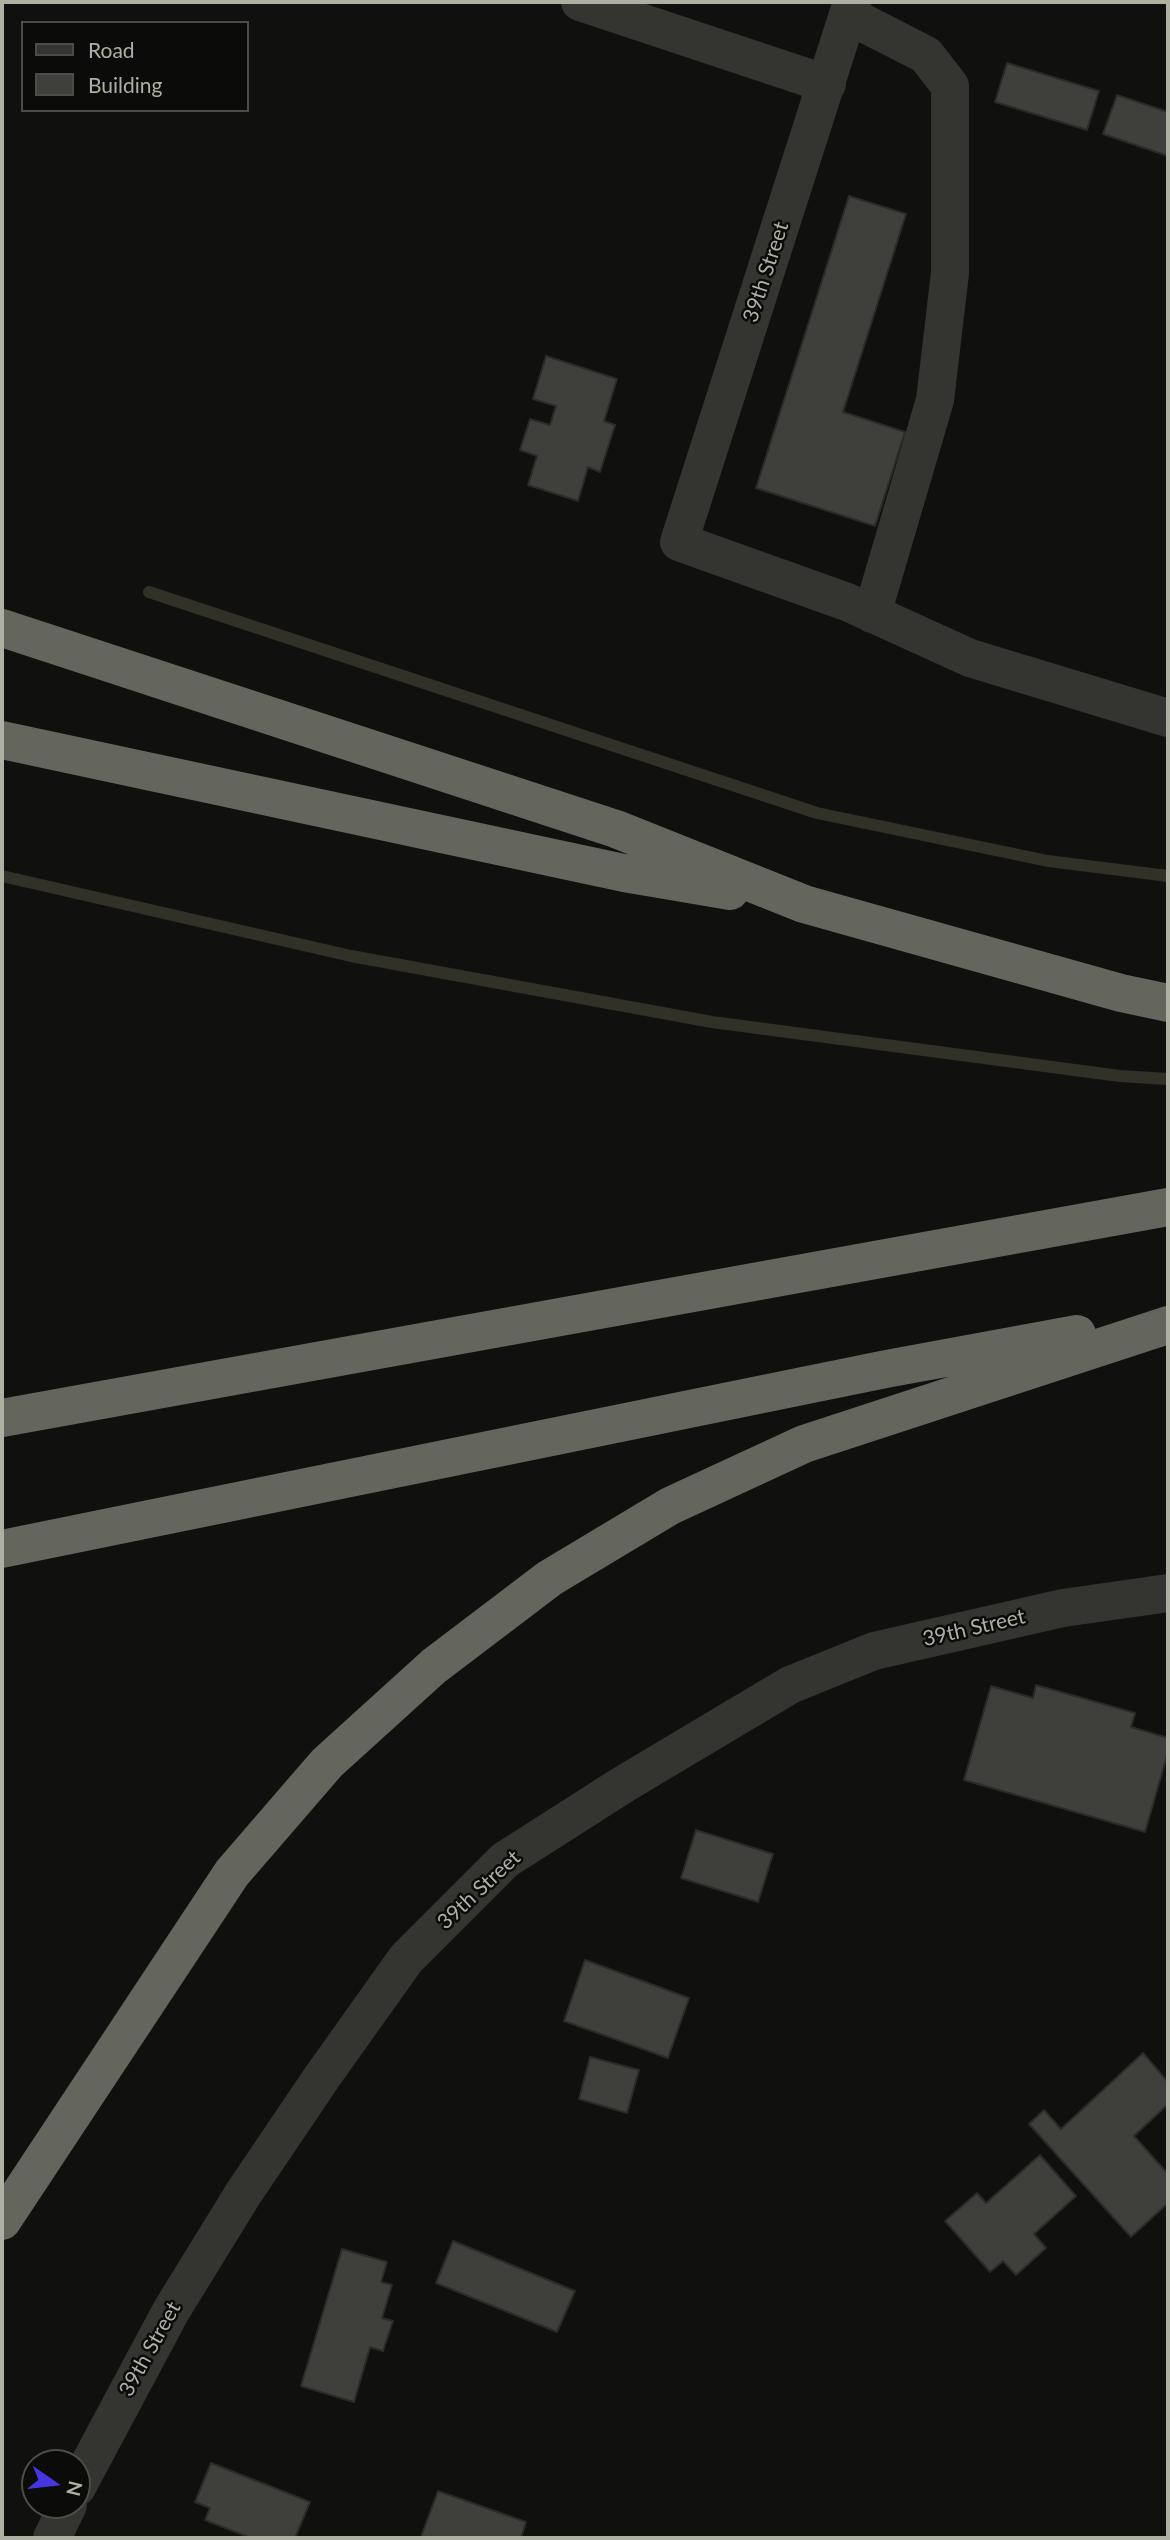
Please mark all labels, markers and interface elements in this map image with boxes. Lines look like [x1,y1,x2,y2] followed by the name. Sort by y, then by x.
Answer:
[21,21,248,112] legend
[88,37,135,62] text: Road
[88,72,163,97] text: Building
[738,219,794,325] street label: 39th Street
[920,1604,1028,1652] street label: 39th Street
[432,1845,526,1935] street label: 39th Street
[114,2297,186,2401] street label: 39th Street
[21,2449,91,2519] north arrow
[62,2479,88,2499] text: N

